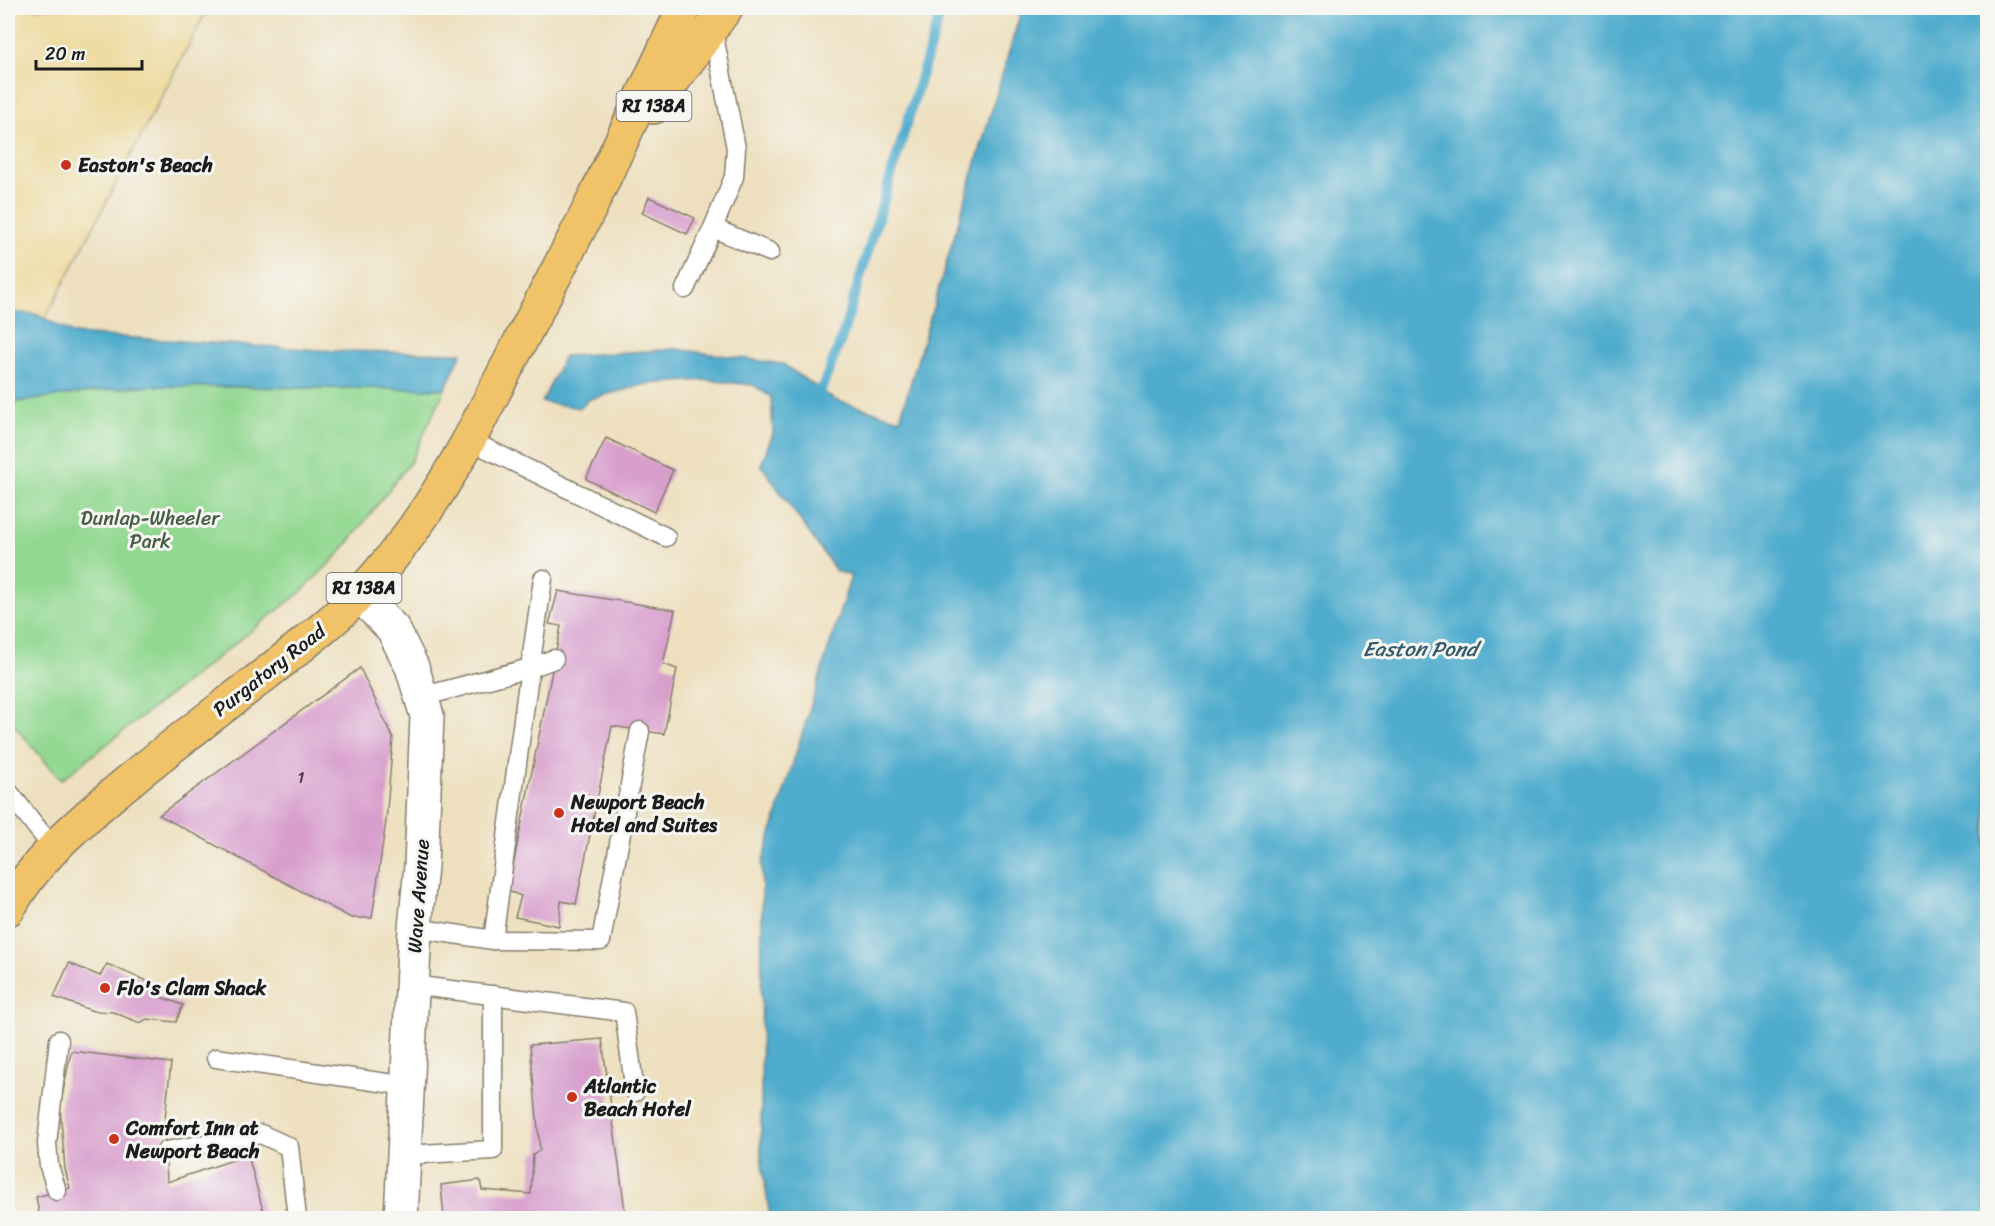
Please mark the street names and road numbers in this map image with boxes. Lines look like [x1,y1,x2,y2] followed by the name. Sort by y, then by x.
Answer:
[616,91,692,121] road number: RI 138A
[326,573,401,603] road number: RI 138A
[205,614,335,726] street label: Purgatory Road
[397,838,440,954] street label: Wave Avenue

